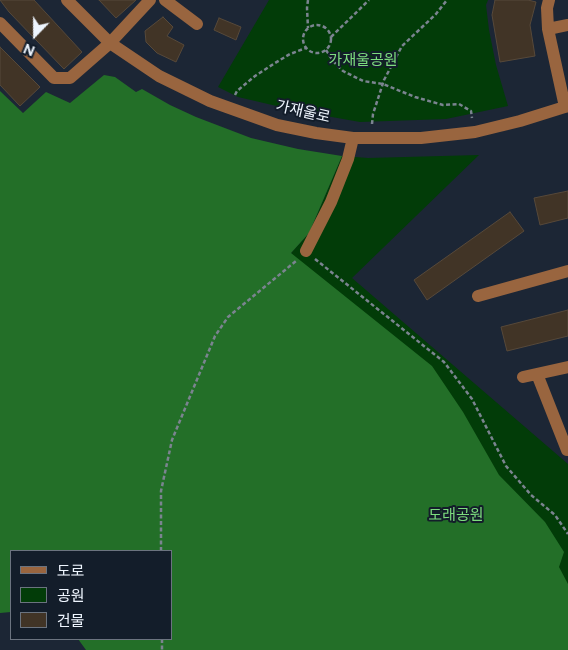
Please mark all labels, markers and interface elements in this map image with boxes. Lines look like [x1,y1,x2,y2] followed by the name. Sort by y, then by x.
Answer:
[10,10,60,60] north arrow
[21,39,37,59] text: N
[329,52,397,70] park label: 가재울공원
[274,97,332,127] street label: 가재울로
[428,507,484,525] park label: 도래공원
[10,550,172,640] legend
[57,562,85,580] text: 도로
[57,587,85,605] text: 공원
[57,612,85,630] text: 건물

